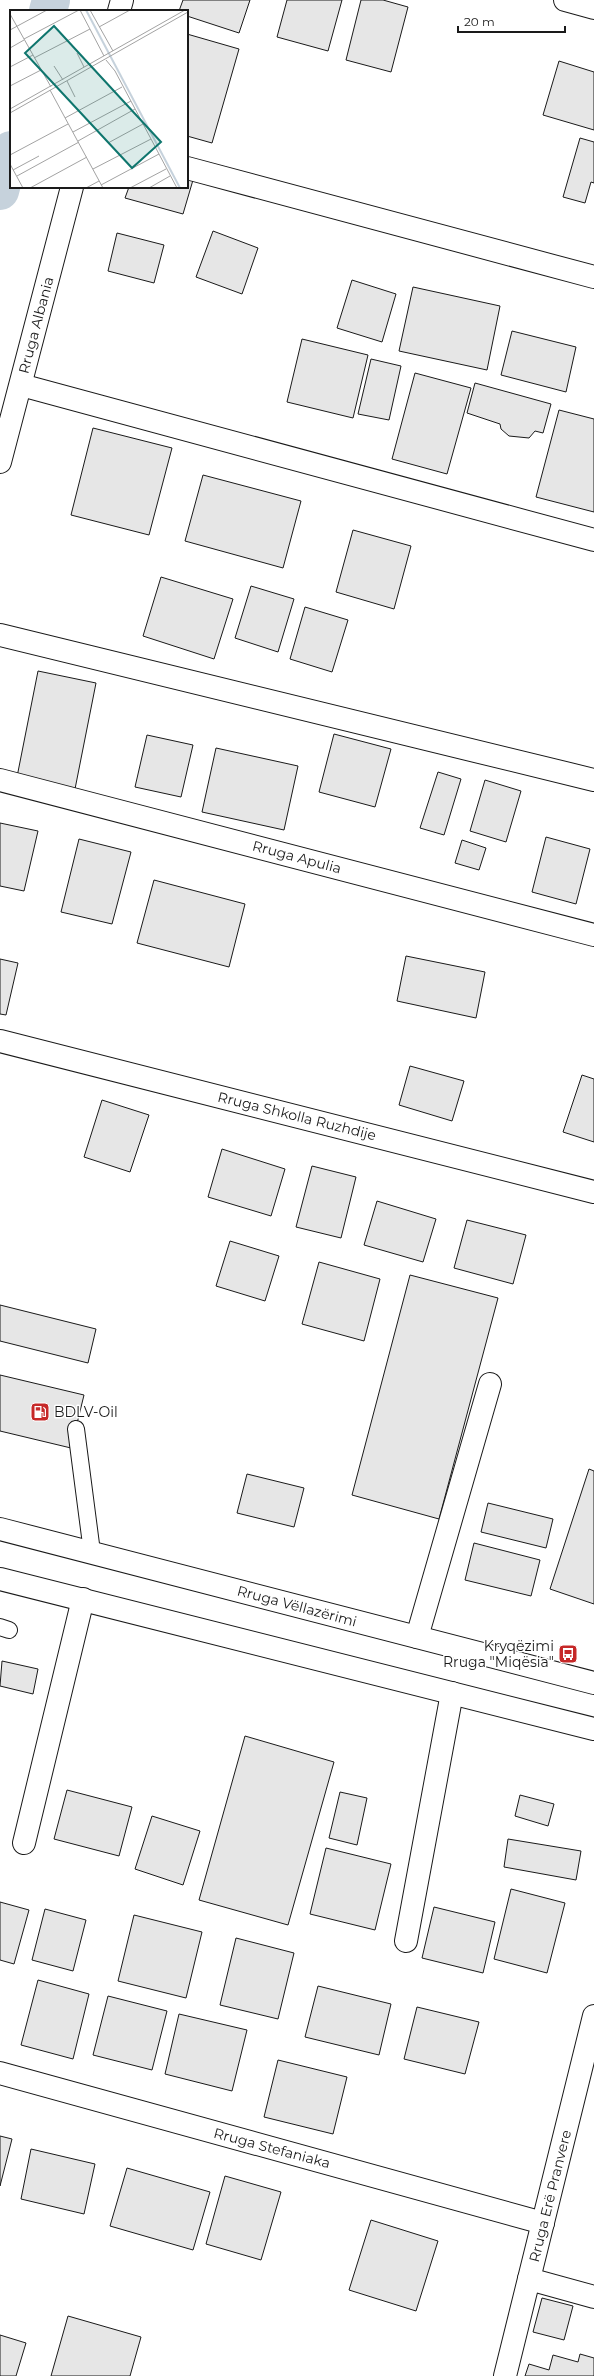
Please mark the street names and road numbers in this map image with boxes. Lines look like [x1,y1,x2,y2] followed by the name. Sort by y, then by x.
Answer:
[14,275,58,375] street label: Rruga Albania
[251,836,343,878] street label: Rruga Apulia
[216,1088,378,1144] street label: Rruga Shkolla Ruzhdije
[235,1581,359,1631] street label: Rruga Vëllazërimi
[212,2124,332,2172] street label: Rruga Stefaniaka
[525,2128,575,2264] street label: Rruga Erë Pranvere

